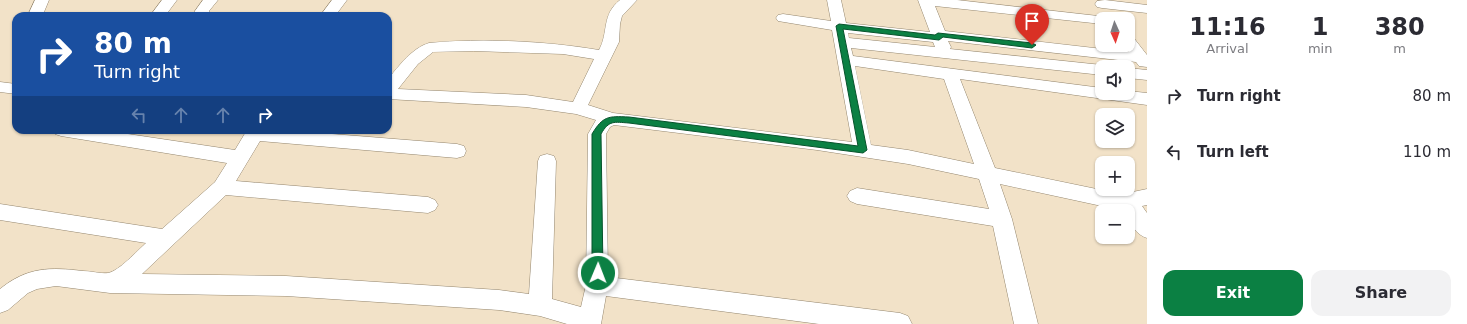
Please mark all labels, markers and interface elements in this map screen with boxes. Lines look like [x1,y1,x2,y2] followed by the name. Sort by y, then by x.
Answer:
[1015,4,1049,45] pin
[1021,10,1043,32] icon: arrive
[1095,12,1135,52] north arrow
[1095,12,1135,244] map controls
[1189,13,1266,41] text: 11:16
[1312,13,1328,41] text: 1
[1375,13,1425,41] text: 380
[94,27,172,60] text: 80 m
[28,28,80,80] icon: right
[1206,41,1249,56] text: Arrival
[1308,41,1332,56] text: min
[1393,41,1406,56] text: m
[1095,60,1135,100] button: sound
[94,61,180,82] text: Turn right
[1163,85,1185,107] icon: right
[1197,87,1281,105] text: Turn right
[1413,87,1451,105] text: 80 m
[128,104,150,126] icon: left
[170,104,192,126] icon: ahead
[212,104,234,126] icon: ahead
[254,104,276,126] icon: right
[1095,108,1135,148] button: layers
[1163,141,1185,163] icon: left
[1197,143,1269,161] text: Turn left
[1403,143,1451,161] text: 110 m
[1095,156,1135,196] button: +
[1095,204,1135,244] button: −
[577,252,619,294] position arrow
[1163,270,1303,316] button: Exit
[1311,270,1451,316] button: Share

